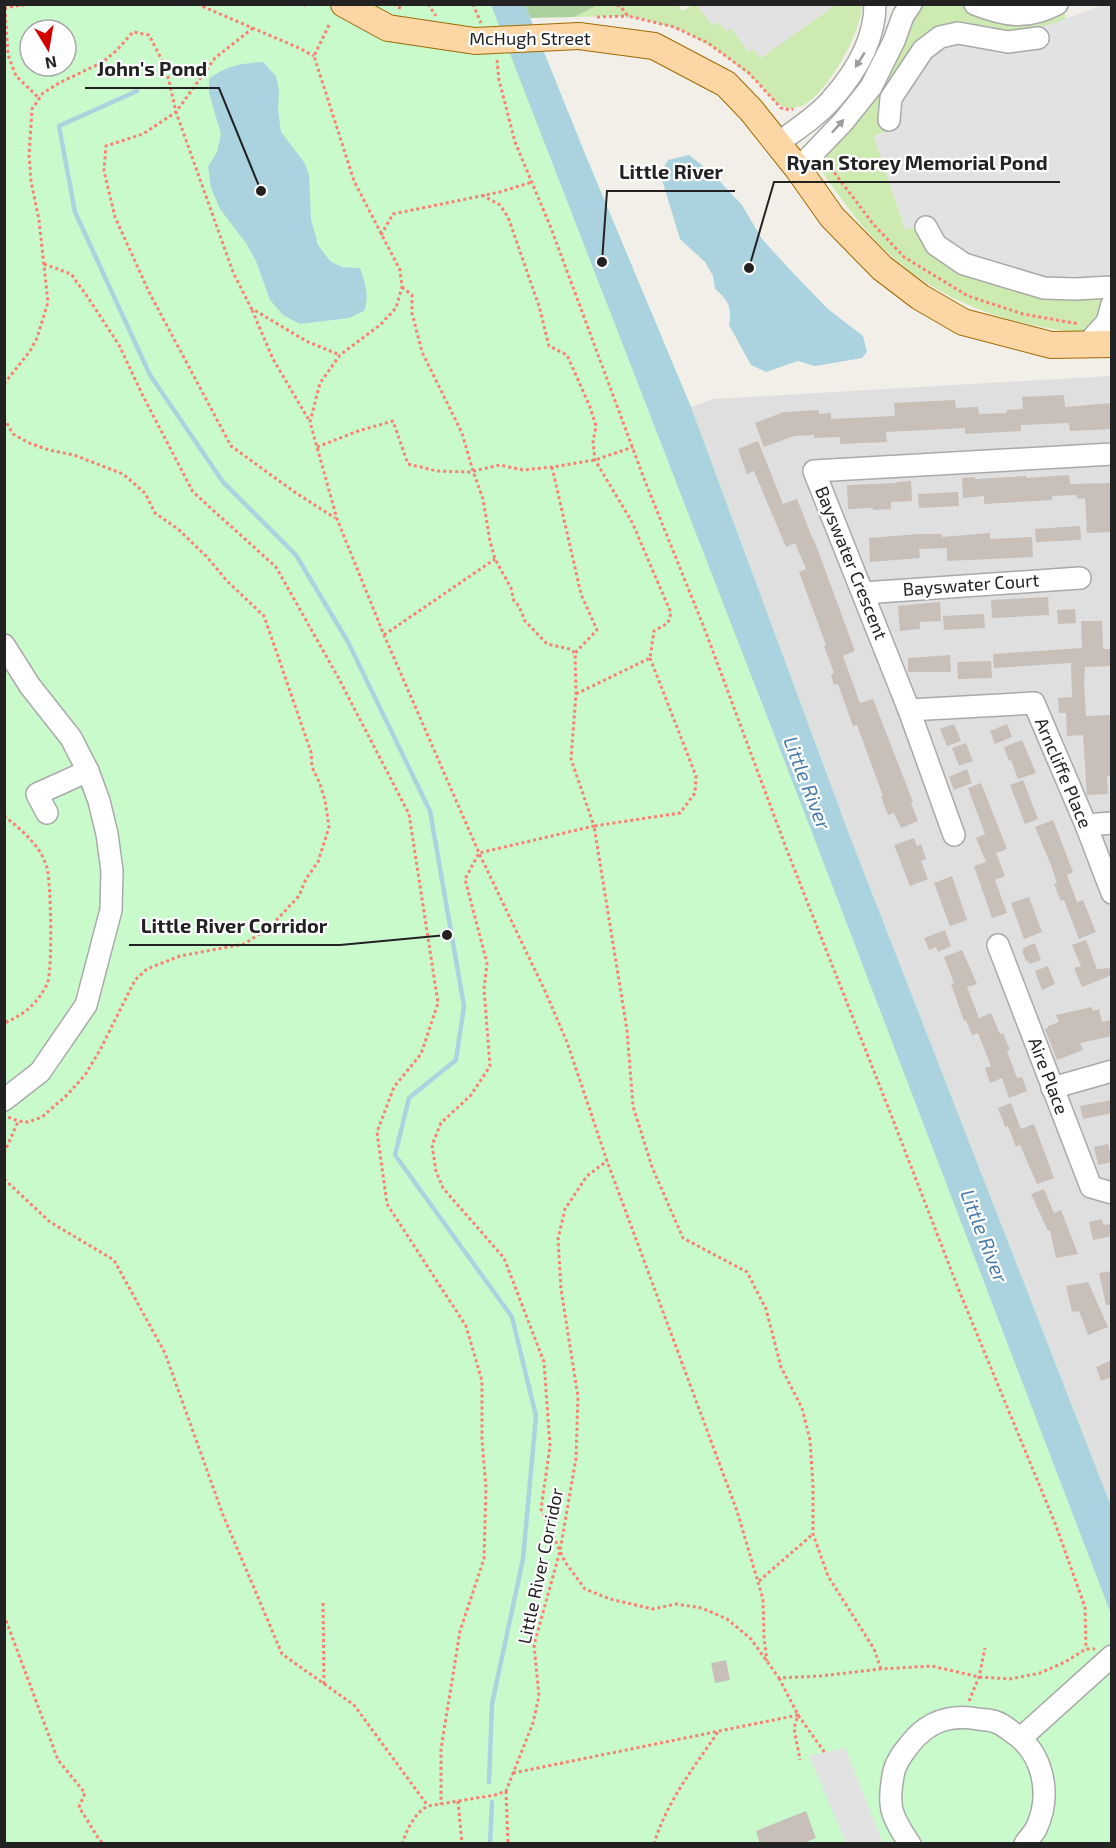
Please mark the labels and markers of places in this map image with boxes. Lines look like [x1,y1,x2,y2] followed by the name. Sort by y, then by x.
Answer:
[85,50,219,88] callout: John's Pond
[774,144,1060,182] callout: Ryan Storey Memorial Pond
[607,153,735,191] callout: Little River
[129,907,340,945] callout: Little River Corridor

